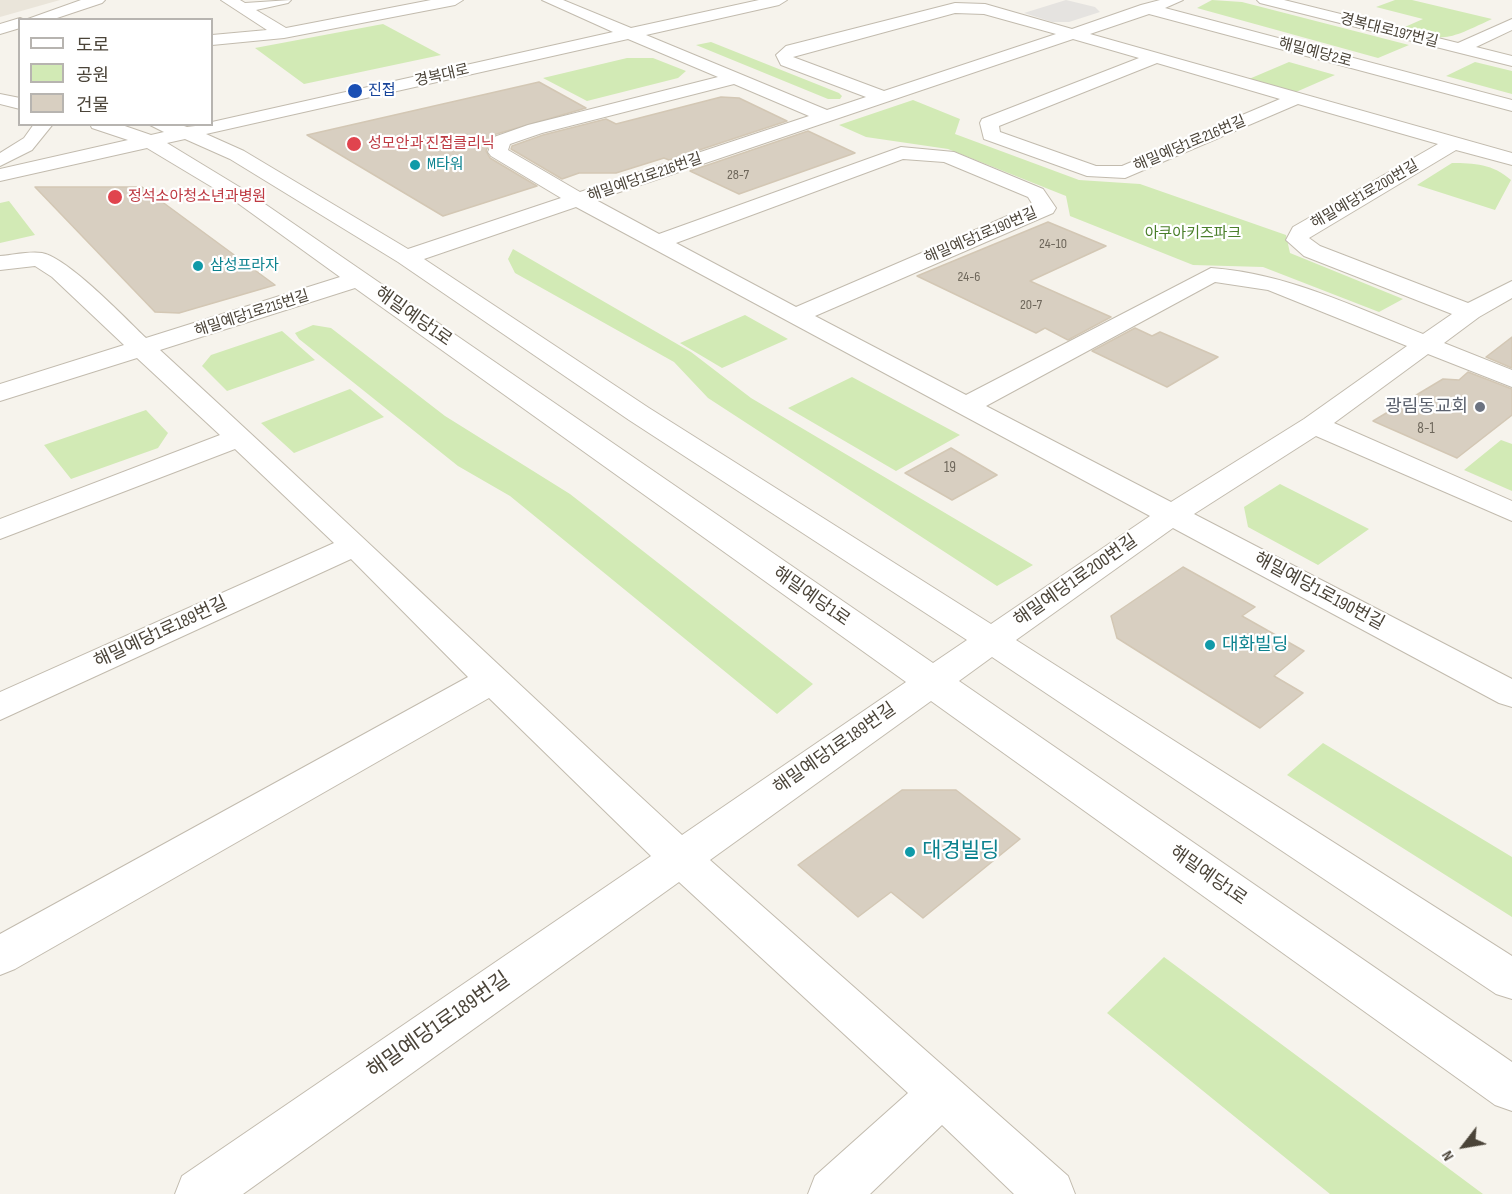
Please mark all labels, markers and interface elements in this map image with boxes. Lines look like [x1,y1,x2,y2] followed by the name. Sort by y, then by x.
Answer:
[1338,10,1440,52] street label: 경복대로197번길
[18,18,213,126] legend
[76,35,109,56] text: 도로
[1276,35,1354,71] street label: 해밀예당2로
[413,61,471,91] street label: 경복대로
[76,65,109,86] text: 공원
[346,82,364,100] marker: 진접
[368,82,396,100] place label: 진접
[76,95,109,116] text: 건물
[1131,112,1249,176] street label: 해밀예당1로216번길
[345,135,363,153] marker: 성모안과 진접클리닉
[368,135,495,153] place label: 성모안과 진접클리닉
[585,150,705,206] street label: 해밀예당1로216번길
[427,156,464,174] place label: M타워
[1308,157,1422,233] street label: 해밀예당1로200번길
[408,158,422,172] marker: M타워
[727,167,749,183] house number: 28-7
[106,188,124,206] marker: 정석소아청소년과병원
[128,188,266,206] place label: 정석소아청소년과병원
[922,204,1040,268] street label: 해밀예당1로190번길
[1145,225,1241,243] park label: 아쿠아키즈파크
[1039,236,1067,252] house number: 24-10
[210,257,279,275] place label: 삼성프라자
[191,259,205,273] marker: 삼성프라자
[958,269,980,285] house number: 24-6
[370,283,456,351] street label: 해밀예당1로
[192,287,312,341] street label: 해밀예당1로215번길
[1020,297,1042,313] house number: 20-7
[1385,396,1468,418] place label: 광림동교회
[1473,400,1487,414] marker: 광림동교회
[1417,420,1435,438] house number: 8-1
[944,459,956,477] house number: 19
[1010,530,1142,632] street label: 해밀예당1로200번길
[1250,549,1388,635] street label: 해밀예당1로190번길
[768,563,854,631] street label: 해밀예당1로
[91,593,231,673] street label: 해밀예당1로189번길
[1222,634,1288,656] place label: 대화빌딩
[1203,638,1217,652] marker: 대화빌딩
[770,699,900,799] street label: 해밀예당1로189번길
[922,839,999,865] place label: 대경빌딩
[1165,842,1251,910] street label: 해밀예당1로
[903,845,917,859] marker: 대경빌딩
[363,967,515,1085] street label: 해밀예당1로189번길
[1434,1116,1494,1176] north arrow
[1438,1147,1458,1164] text: N

